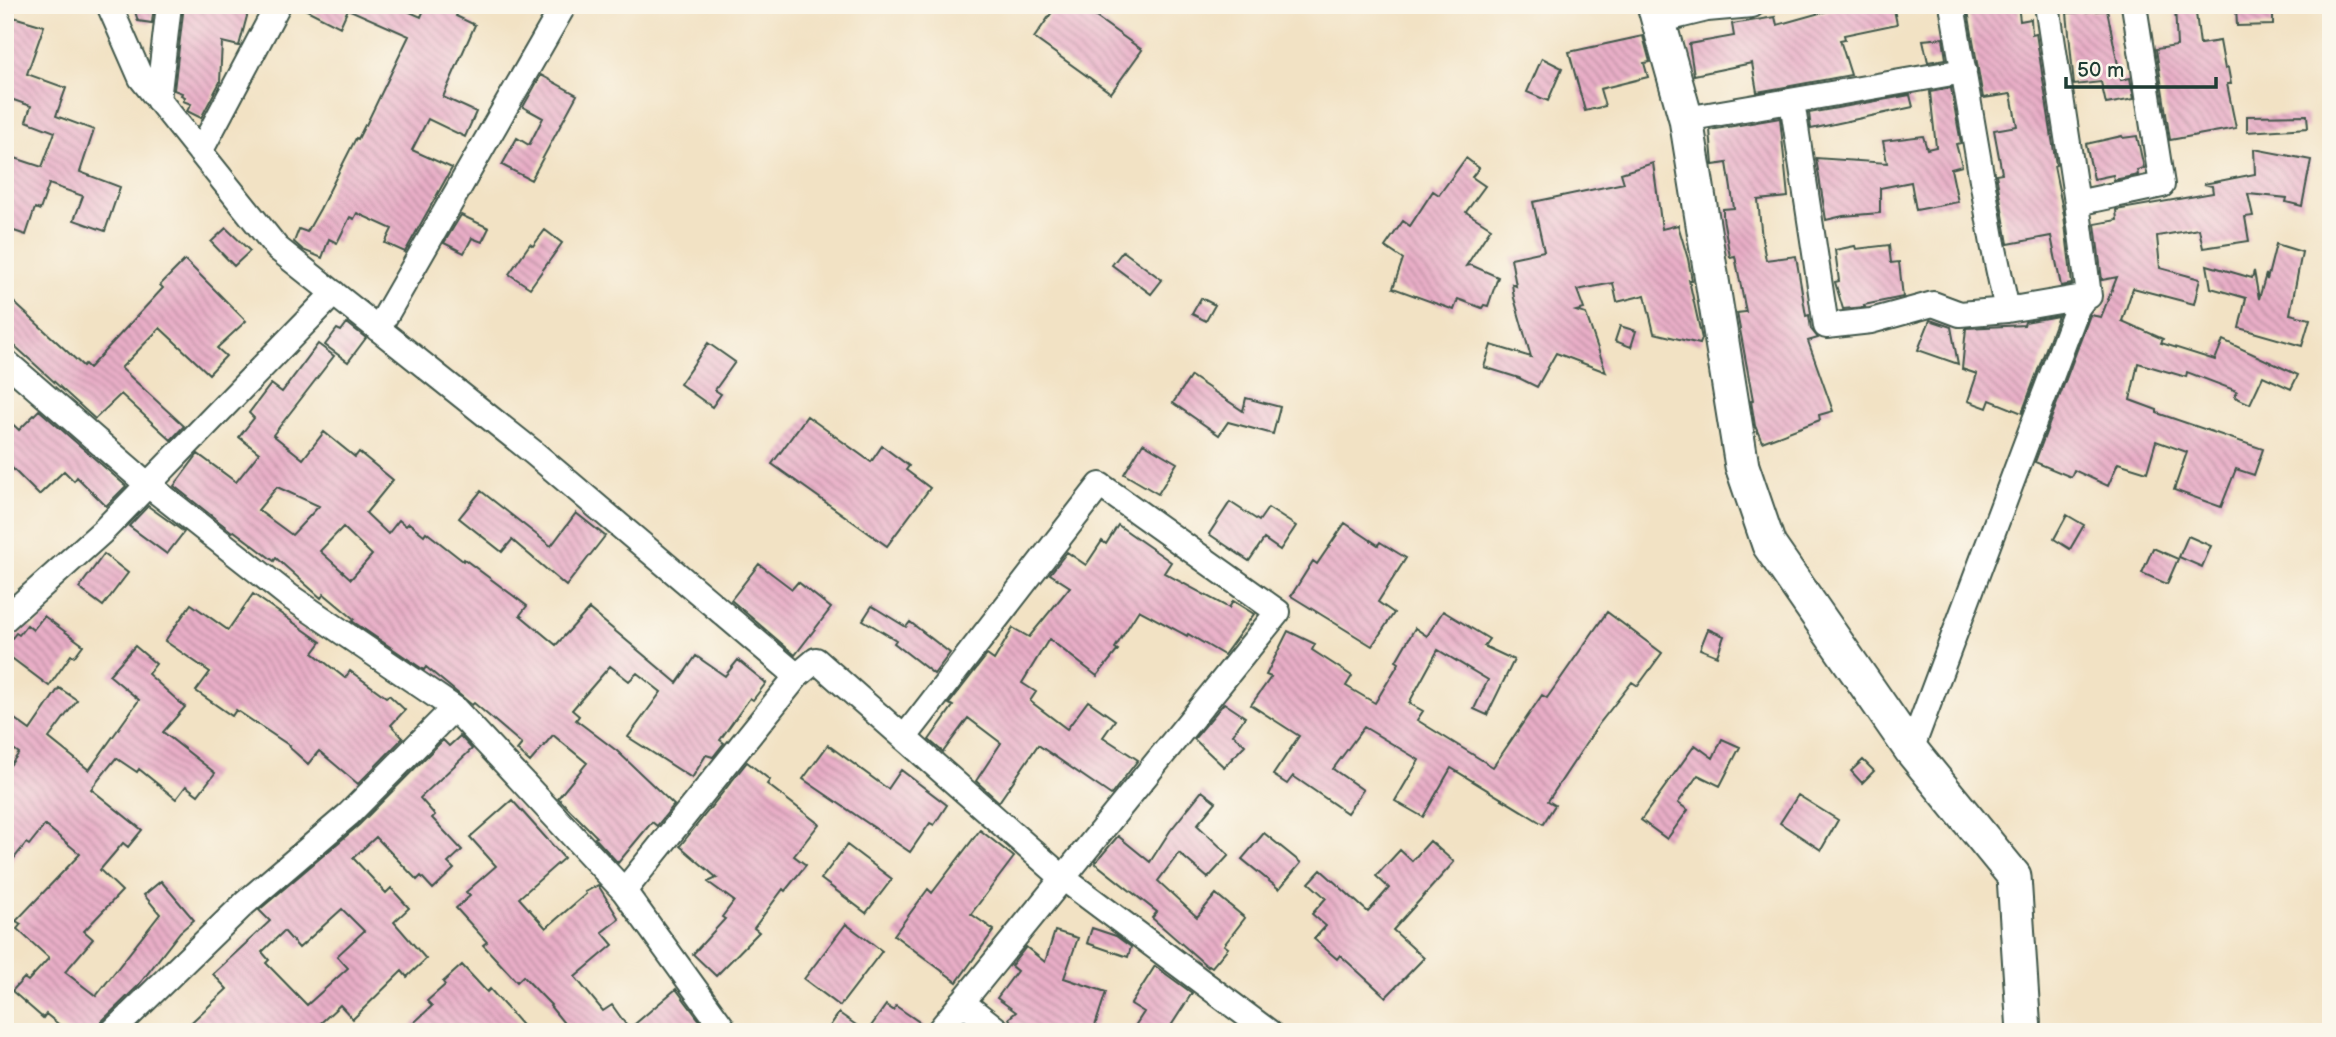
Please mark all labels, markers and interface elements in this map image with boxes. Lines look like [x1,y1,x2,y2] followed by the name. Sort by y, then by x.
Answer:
[2066,46,2217,90] scale bar
[2077,58,2124,83] text: 50 m

